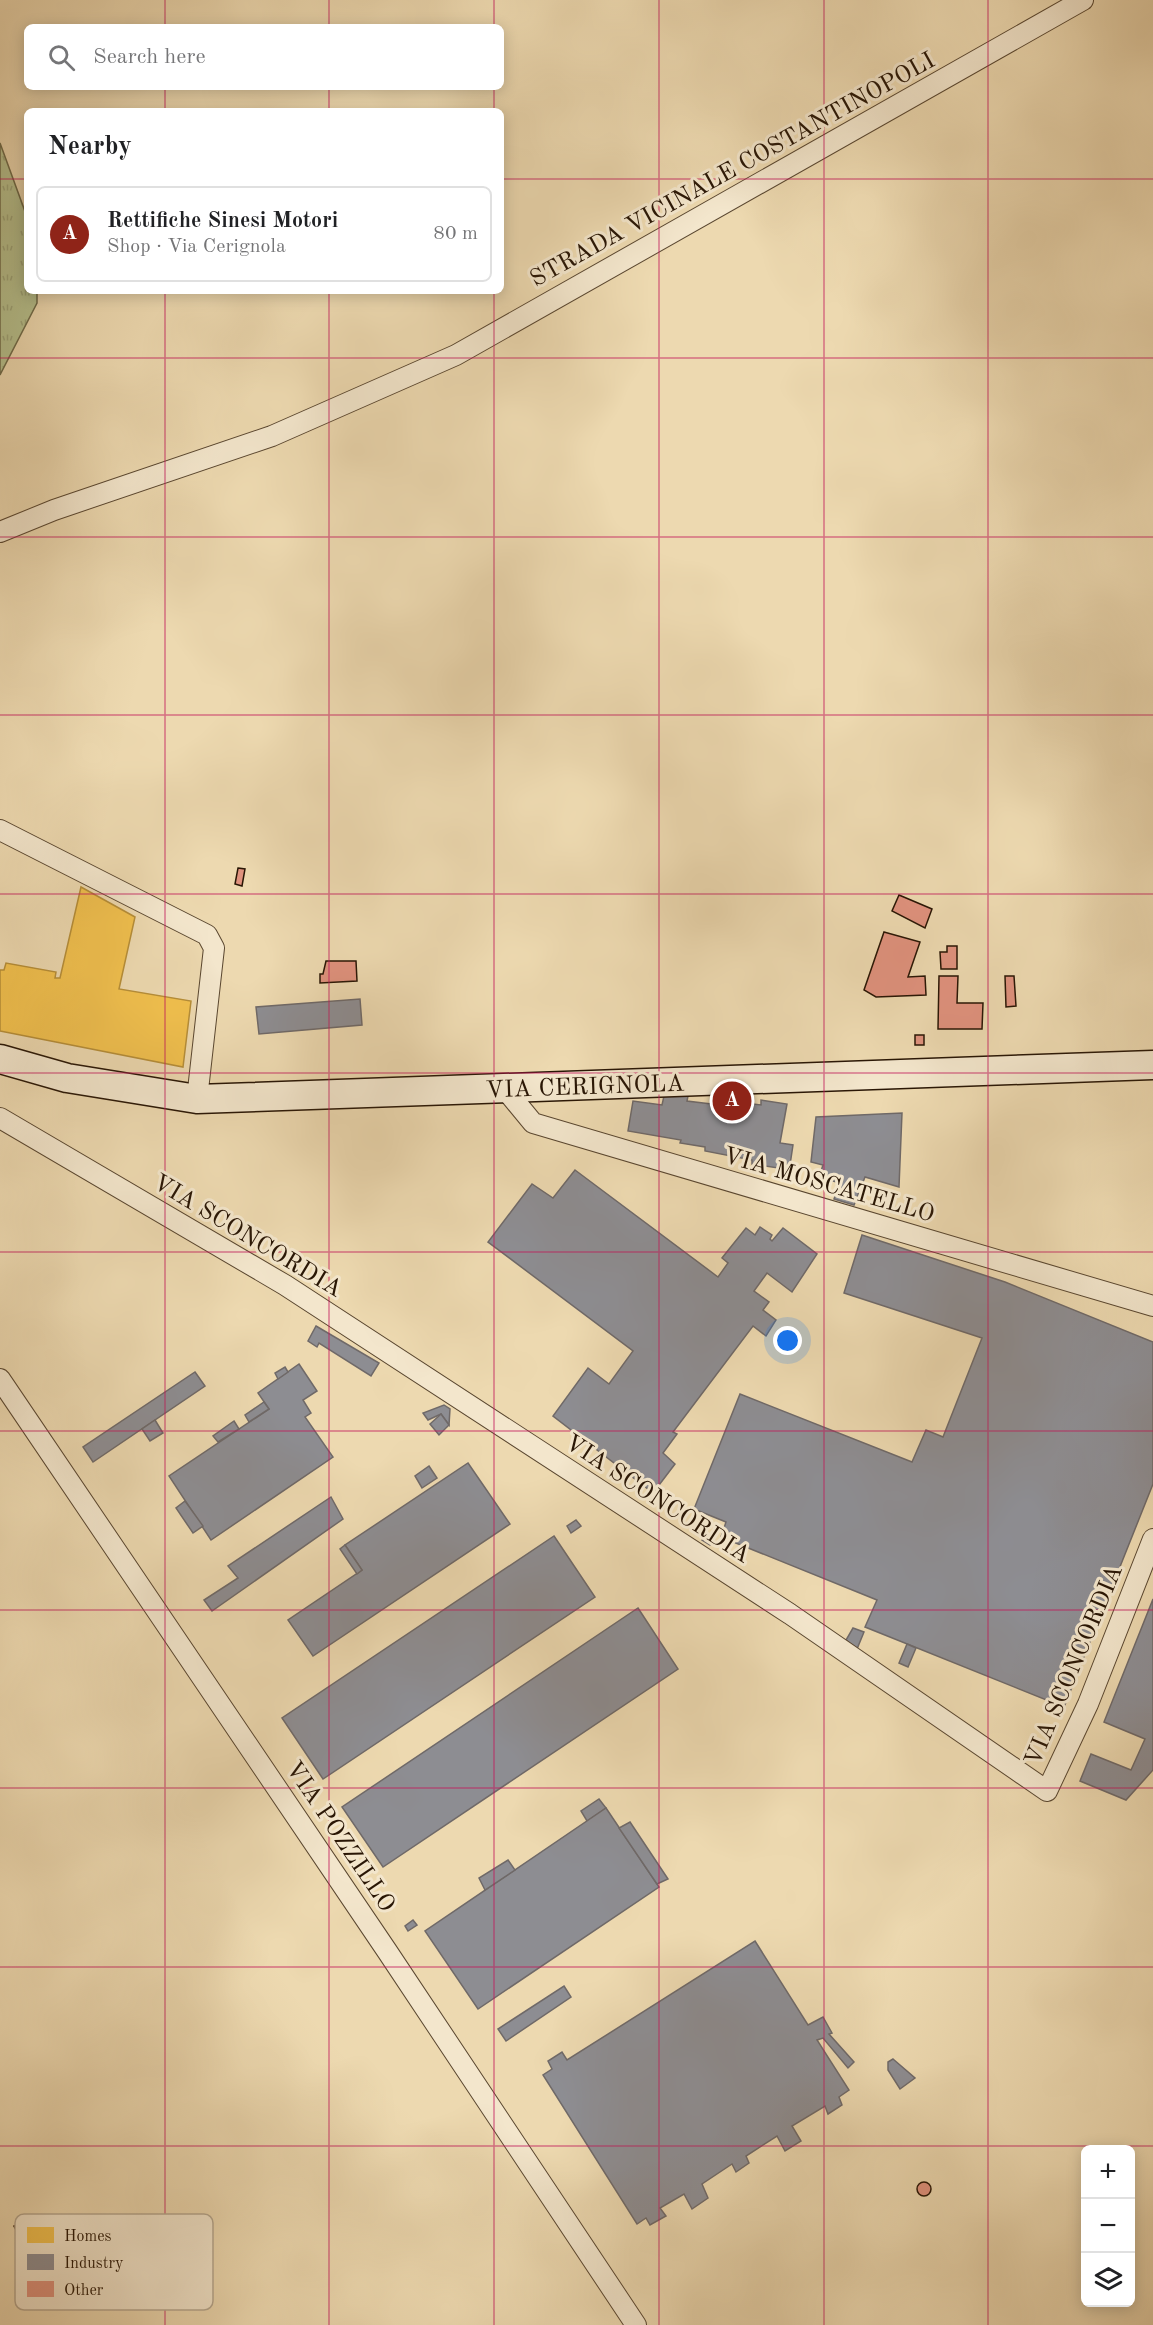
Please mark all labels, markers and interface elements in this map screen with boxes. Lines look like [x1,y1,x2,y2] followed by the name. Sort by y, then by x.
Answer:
[24,24,504,90] search box
[45,41,78,74] icon: search
[93,46,206,68] text: Search here
[526,49,940,293] street label: STRADA VICINALE COSTANTINOPOLI
[48,134,132,160] text: Nearby
[107,210,338,232] text: Rettifiche Sinesi Motori
[62,224,77,244] text: A
[433,224,478,244] text: 80 m
[107,237,286,257] text: Shop · Via Cerignola
[485,1073,685,1103] street label: VIA CERIGNOLA
[712,1078,752,1124] pin: A
[720,1144,937,1228] street label: VIA MOSCATELLO
[148,1171,346,1303] street label: VIA SCONCORDIA
[773,1326,802,1355] your location
[560,1431,754,1569] street label: VIA SCONCORDIA
[1022,1562,1128,1770] street label: VIA SCONCORDIA
[280,1758,398,1917] street label: VIA POZZILLO
[1081,2145,1135,2307] map controls
[1081,2145,1135,2199] button: +
[1081,2199,1135,2253] button: −
[15,2214,213,2310] legend
[64,2229,112,2245] text: Homes
[1081,2253,1135,2307] button: layers
[64,2256,124,2272] text: Industry
[64,2283,104,2299] text: Other

